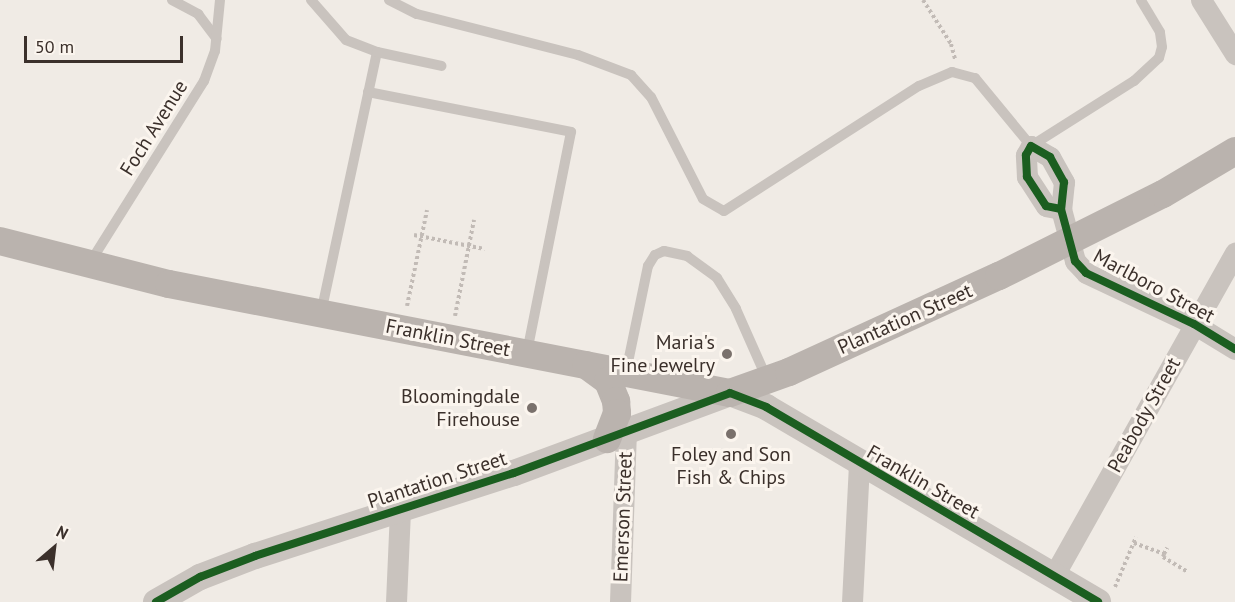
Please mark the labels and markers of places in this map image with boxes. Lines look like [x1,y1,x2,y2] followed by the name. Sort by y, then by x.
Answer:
[611,330,715,377] place label: Maria's Fine Jewelry
[720,347,734,361] marker: Maria's Fine Jewelry
[401,384,520,431] place label: Bloomingdale Firehouse
[525,401,539,415] marker: Bloomingdale Firehouse
[724,427,738,441] marker: Foley and Son Fish & Chips
[671,443,791,490] place label: Foley and Son Fish & Chips

